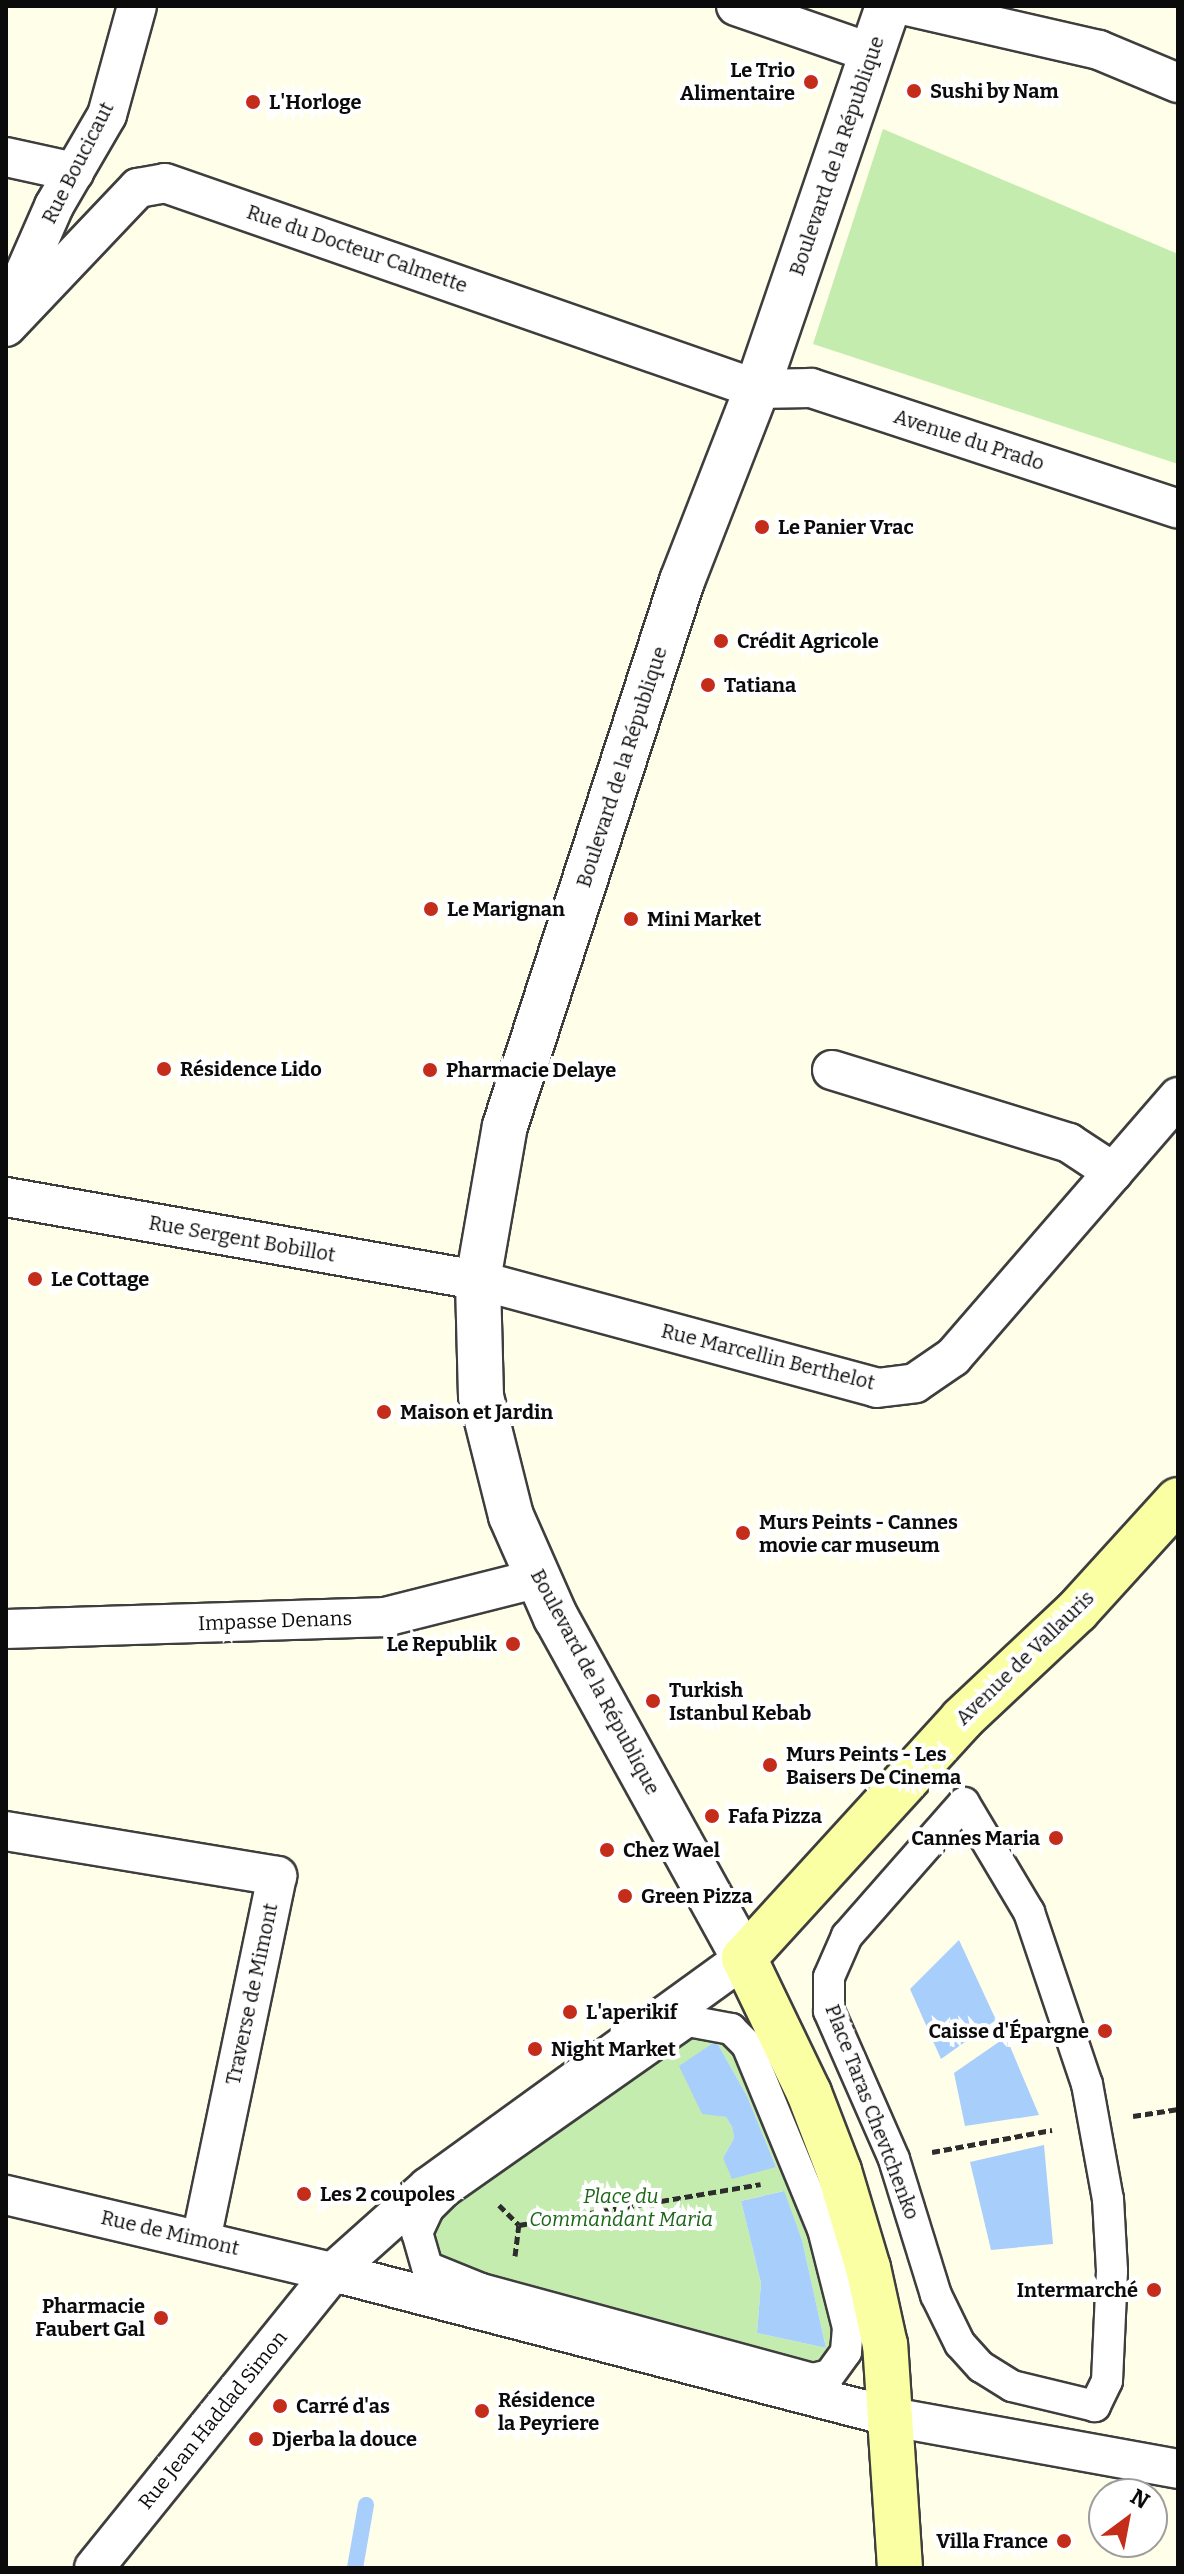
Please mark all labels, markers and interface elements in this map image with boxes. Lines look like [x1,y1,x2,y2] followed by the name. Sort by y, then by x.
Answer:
[785,33,889,279] street label: Boulevard de la République
[680,58,795,105] place label: Le Trio Alimentaire
[802,73,820,91] marker: Le Trio Alimentaire
[930,79,1059,103] place label: Sushi by Nam
[905,82,923,100] marker: Sushi by Nam
[269,90,361,114] place label: L'Horloge
[244,93,262,111] marker: L'Horloge
[37,98,119,228] street label: Rue Boucicaut
[244,200,470,298] street label: Rue du Docteur Calmette
[891,404,1047,476] street label: Avenue du Prado
[778,515,914,539] place label: Le Panier Vrac
[753,518,771,536] marker: Le Panier Vrac
[737,629,879,653] place label: Crédit Agricole
[712,632,730,650] marker: Crédit Agricole
[572,644,672,890] street label: Boulevard de la République
[724,673,796,697] place label: Tatiana
[699,676,717,694] marker: Tatiana
[447,897,565,921] place label: Le Marignan
[422,900,440,918] marker: Le Marignan
[647,907,761,931] place label: Mini Market
[622,910,640,928] marker: Mini Market
[180,1057,322,1081] place label: Résidence Lido
[446,1058,616,1082] place label: Pharmacie Delaye
[155,1060,173,1078] marker: Résidence Lido
[421,1061,439,1079] marker: Pharmacie Delaye
[147,1211,337,1267] street label: Rue Sergent Bobillot
[51,1267,149,1291] place label: Le Cottage
[26,1270,44,1288] marker: Le Cottage
[659,1319,877,1395] street label: Rue Marcellin Berthelot
[400,1400,553,1424] place label: Maison et Jardin
[375,1403,393,1421] marker: Maison et Jardin
[759,1510,958,1557] place label: Murs Peints - Cannes movie car museum
[734,1524,752,1542] marker: Murs Peints - Cannes movie car museum
[525,1565,665,1799] street label: Boulevard de la République
[951,1586,1099,1730] street label: Avenue de Vallauris
[198,1606,352,1636] street label: Impasse Denans
[386,1632,497,1656] place label: Le Republik
[504,1635,522,1653] marker: Le Republik
[669,1678,811,1725] place label: Turkish Istanbul Kebab
[644,1692,662,1710] marker: Turkish Istanbul Kebab
[786,1742,961,1789] place label: Murs Peints - Les Baisers De Cinema
[761,1756,779,1774] marker: Murs Peints - Les Baisers De Cinema
[728,1804,822,1828] place label: Fafa Pizza
[703,1807,721,1825] marker: Fafa Pizza
[911,1826,1040,1850] place label: Cannes Maria
[1047,1829,1065,1847] marker: Cannes Maria
[623,1838,720,1862] place label: Chez Wael
[598,1841,616,1859] marker: Chez Wael
[641,1884,753,1908] place label: Green Pizza
[616,1887,634,1905] marker: Green Pizza
[221,1901,283,2087] street label: Traverse de Mimont
[586,2000,677,2024] place label: L'aperikif
[820,2001,924,2223] street label: Place Taras Chevtchenko
[561,2003,579,2021] marker: L'aperikif
[928,2019,1089,2043] place label: Caisse d'Épargne
[1096,2022,1114,2040] marker: Caisse d'Épargne
[551,2037,676,2061] place label: Night Market
[526,2040,544,2058] marker: Night Market
[320,2182,455,2206] place label: Les 2 coupoles
[295,2185,313,2203] marker: Les 2 coupoles
[529,2185,713,2232] park label: Place du Commandant Maria
[98,2205,242,2261] street label: Rue de Mimont
[1017,2278,1138,2302] place label: Intermarché
[1145,2281,1163,2299] marker: Intermarché
[35,2294,145,2341] place label: Pharmacie Faubert Gal
[152,2309,170,2327] marker: Pharmacie Faubert Gal
[134,2326,292,2514] street label: Rue Jean Haddad Simon
[498,2388,599,2435] place label: Résidence la Peyriere
[296,2394,390,2418] place label: Carré d'as
[271,2397,289,2415] marker: Carré d'as
[473,2402,491,2420] marker: Résidence la Peyriere
[272,2427,417,2451] place label: Djerba la douce
[247,2430,265,2448] marker: Djerba la douce
[1088,2478,1168,2558] north arrow
[1126,2483,1154,2515] text: N
[936,2529,1048,2553] place label: Villa France
[1055,2532,1073,2550] marker: Villa France

